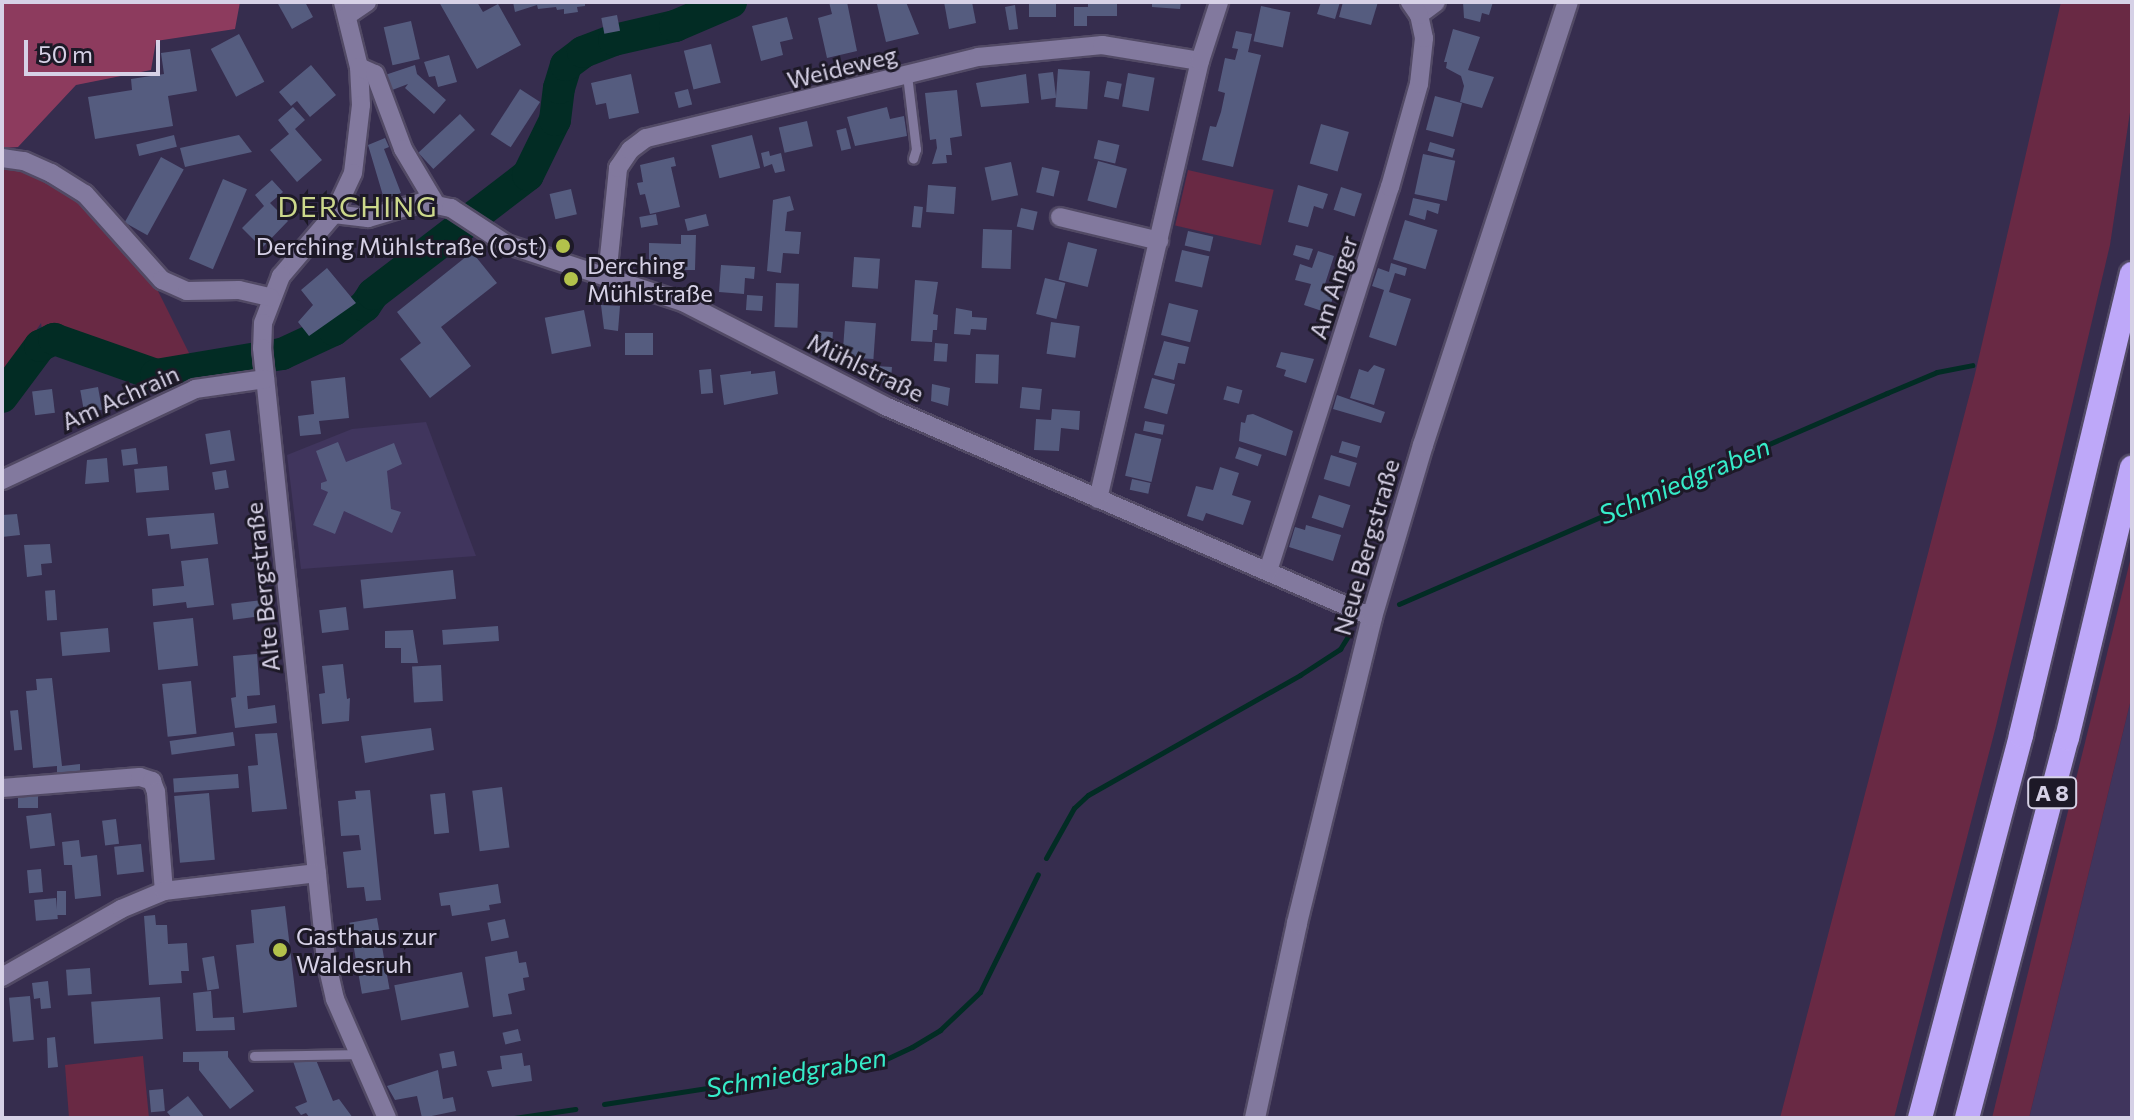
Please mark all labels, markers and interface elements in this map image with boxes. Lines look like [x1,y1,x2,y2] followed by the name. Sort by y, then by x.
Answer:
[28,24,164,74] scale bar
[38,39,93,68] text: 50 m
[784,39,900,95] street label: Weideweg
[277,189,439,223] district label: DERCHING
[1303,231,1363,343] street label: Am Anger
[256,232,547,260] place label: Derching Mühlstraße (Ost)
[554,237,572,255] marker: Derching Mühlstraße (Ost)
[587,251,713,307] place label: Derching Mühlstraße
[562,270,580,288] marker: Derching Mühlstraße
[803,326,929,408] street label: Mühlstraße
[57,358,183,436] street label: Am Achrain
[1594,430,1774,530] water label: Schmiedgraben
[1327,456,1405,638] street label: Neue Bergstraße
[239,501,285,673] street label: Alte Bergstraße
[2026,775,2078,811] road number: A 8
[296,922,437,978] place label: Gasthaus zur Waldesruh
[271,941,289,959] marker: Gasthaus zur Waldesruh
[703,1041,889,1103] water label: Schmiedgraben

